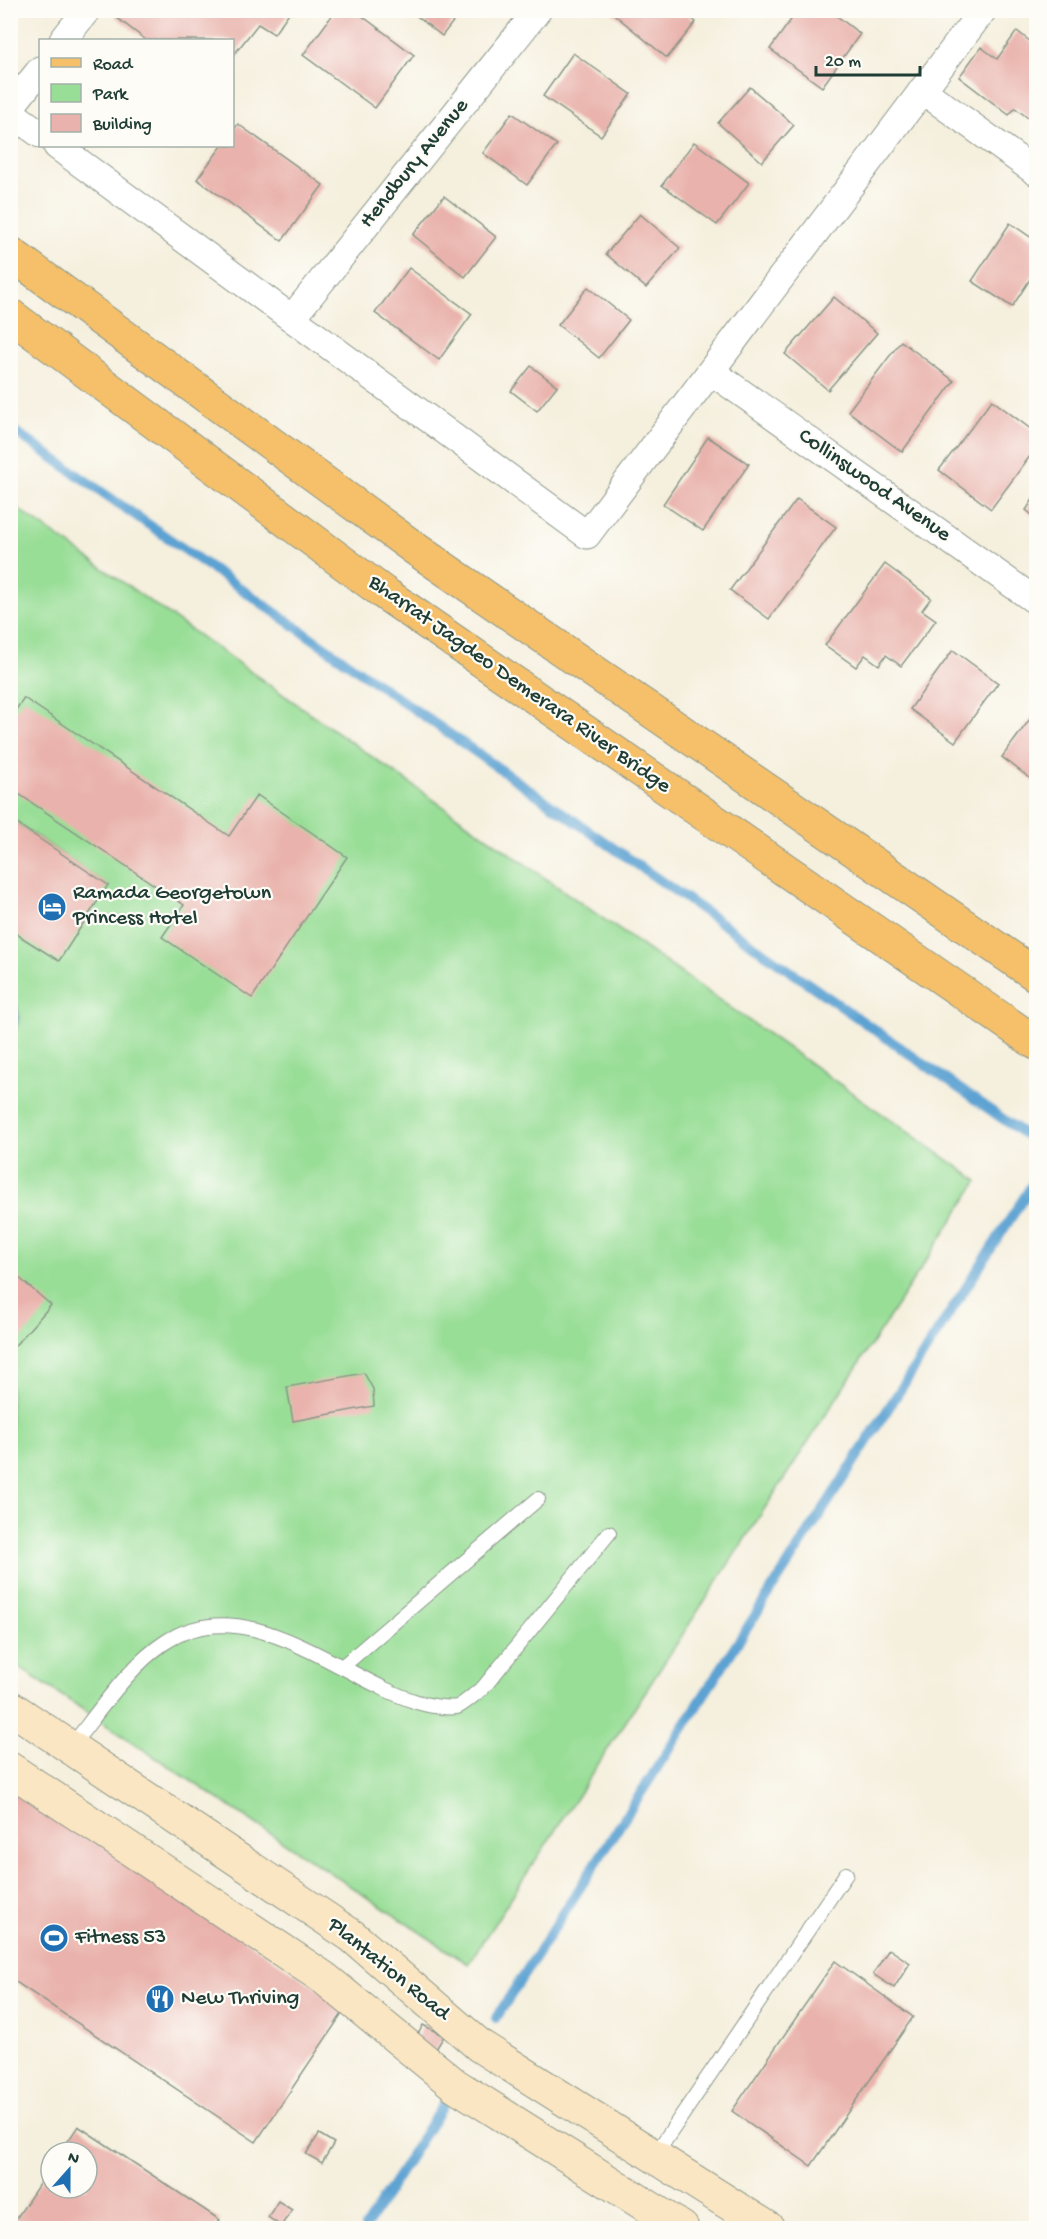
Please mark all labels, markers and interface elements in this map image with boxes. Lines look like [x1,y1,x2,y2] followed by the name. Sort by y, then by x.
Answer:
[39,39,234,147] legend
[816,39,920,77] scale bar
[825,52,861,73] text: 20 m
[93,55,134,76] text: Road
[92,85,129,106] text: Park
[355,93,476,234] street label: Hendbury Avenue
[92,115,152,136] text: Building
[793,424,956,549] street label: Collinswood Avenue
[362,570,676,800] street label: Bharrat Jagdeo Demerara River Bridge
[72,881,272,932] place label: Ramada Georgetown Princess Hotel
[36,891,68,923] hotel icon: Ramada Georgetown Princess Hotel
[321,1912,456,2029] street label: Plantation Road
[38,1922,70,1954] sports icon: Fitness 53
[74,1925,166,1951] place label: Fitness 53
[144,1983,176,2015] restaurant icon: New Thriving
[181,1986,299,2012] place label: New Thriving
[39,2140,99,2200] north arrow
[65,2149,82,2170] text: N

